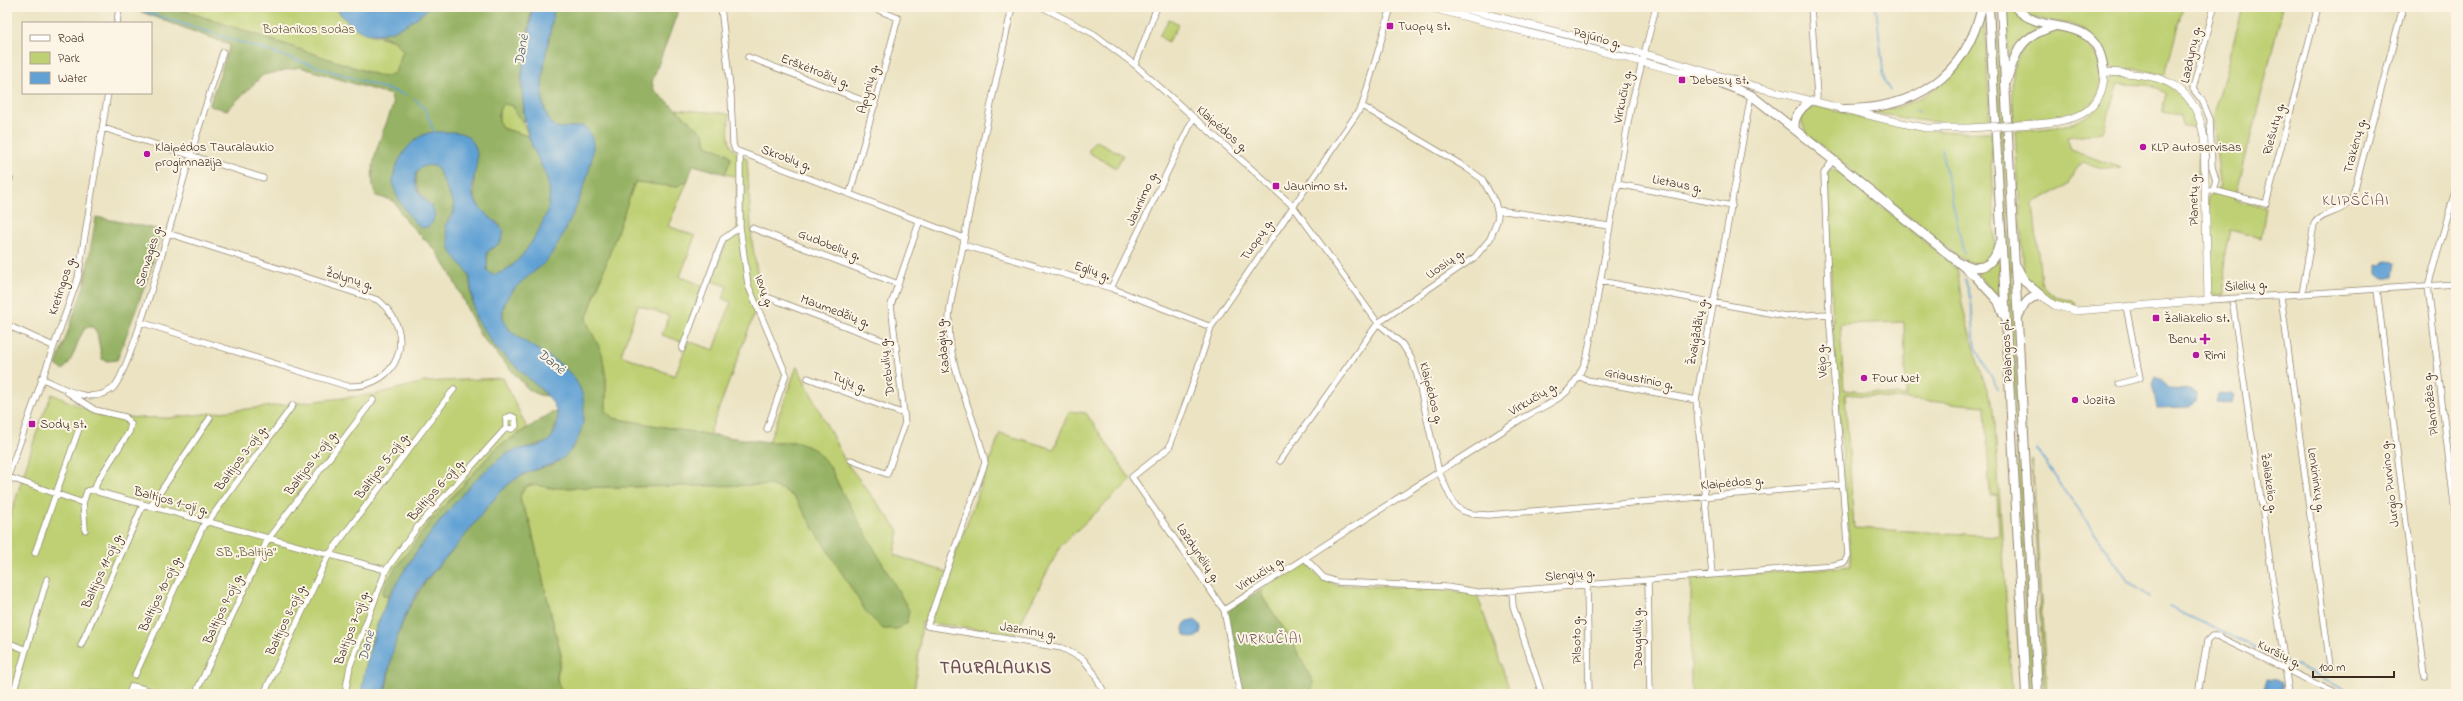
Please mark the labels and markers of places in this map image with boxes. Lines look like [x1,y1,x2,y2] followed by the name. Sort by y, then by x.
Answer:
[1398,17,1451,36] place label: Tuopų st.
[1385,21,1395,31] marker: Tuopų st.
[1689,71,1749,90] place label: Debesų st.
[1677,75,1687,85] marker: Debesų st.
[155,138,274,173] place label: Klaipėdos Tauralaukio progimnazija
[2151,138,2242,157] place label: KLP autoservisas
[2138,142,2148,152] marker: KLP autoservisas
[142,149,152,159] marker: Klaipėdos Tauralaukio progimnazija
[1284,177,1348,196] place label: Jaunimo st.
[1271,181,1281,191] marker: Jaunimo st.
[2164,309,2230,328] place label: Žaliakelio st.
[2151,313,2161,323] marker: Žaliakelio st.
[2168,330,2197,349] place label: Benu
[2200,334,2210,344] marker: Benu
[2204,346,2226,365] place label: Rimi
[2191,350,2201,360] marker: Rimi
[1871,369,1920,388] place label: Four Net
[1859,373,1869,383] marker: Four Net
[2083,391,2115,410] place label: Jozita
[2070,395,2080,405] marker: Jozita
[40,415,87,434] place label: Sodų st.
[27,419,37,429] marker: Sodų st.

